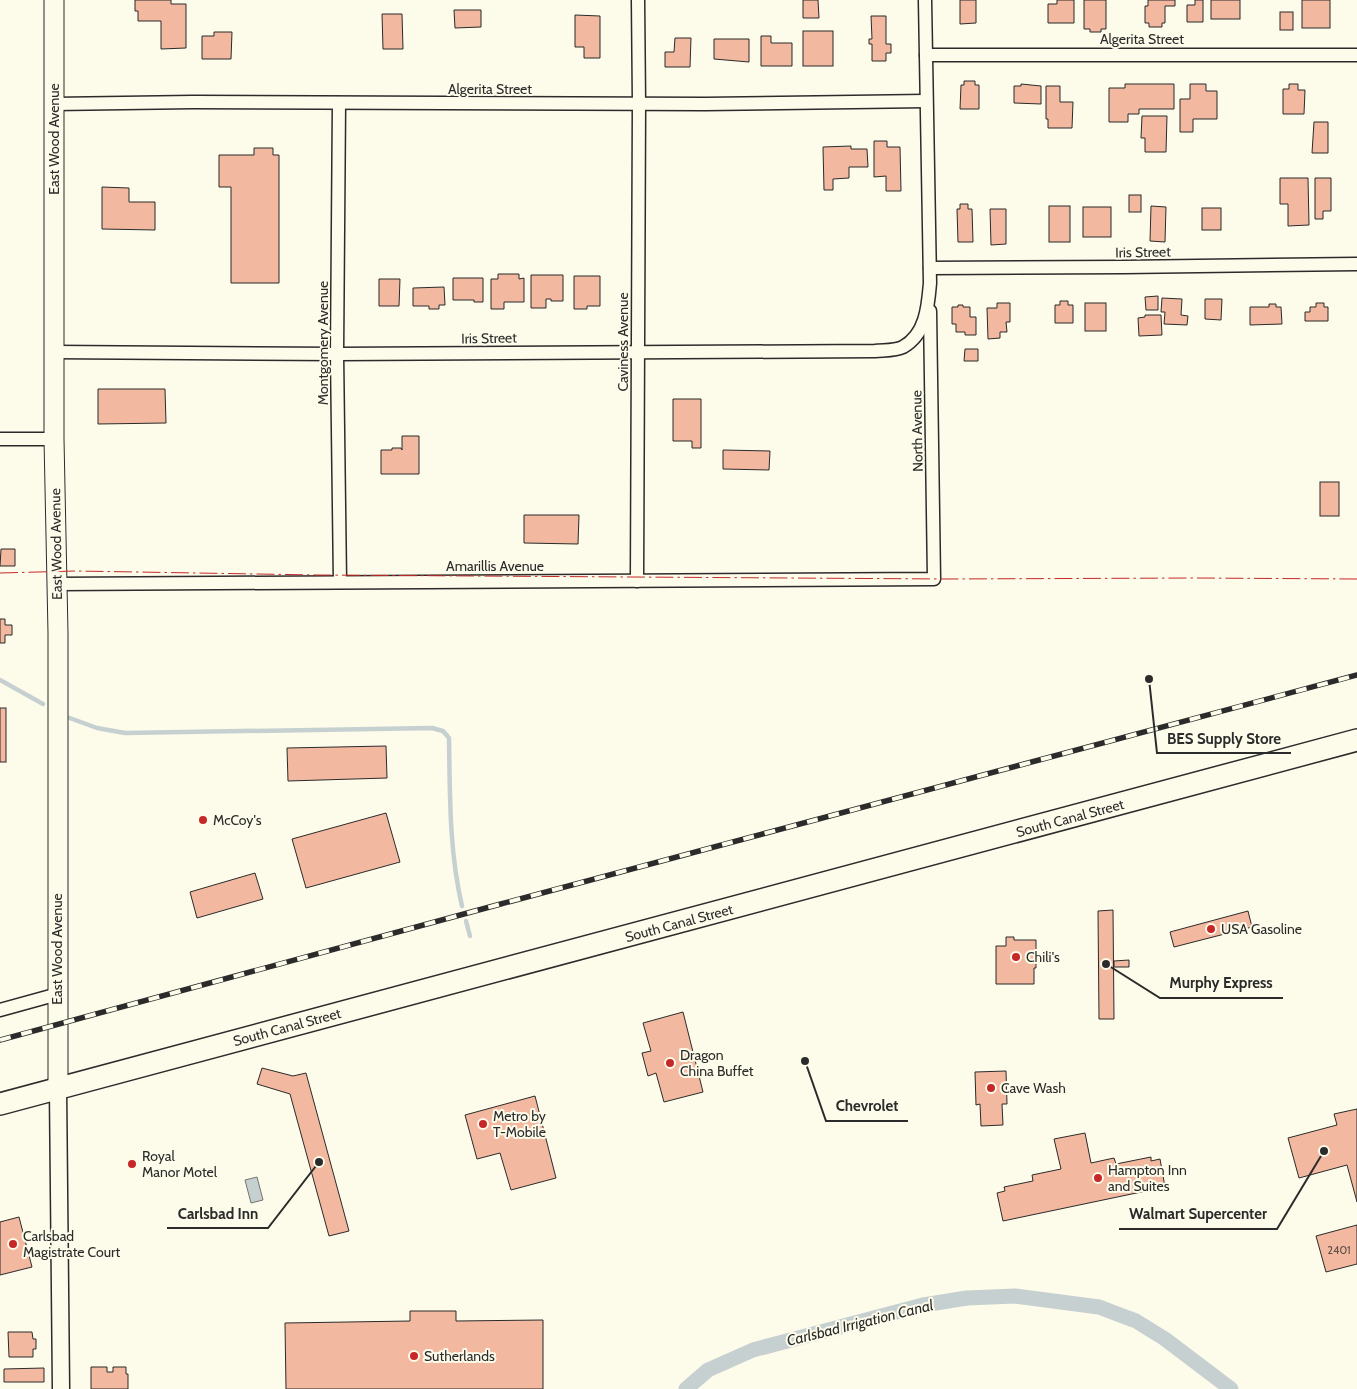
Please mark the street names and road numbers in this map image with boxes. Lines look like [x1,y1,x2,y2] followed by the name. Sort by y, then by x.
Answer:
[1100,30,1184,48] street label: Algerita Street
[448,80,532,98] street label: Algerita Street
[45,83,63,195] street label: East Wood Avenue
[1115,243,1171,261] street label: Iris Street
[314,281,332,405] street label: Montgomery Avenue
[614,292,632,392] street label: Caviness Avenue
[461,329,517,347] street label: Iris Street
[907,390,927,472] street label: North Avenue
[46,488,66,600] street label: East Wood Avenue
[446,557,544,575] street label: Amarillis Avenue
[1014,795,1126,841] street label: South Canal Street
[48,893,66,1005] street label: East Wood Avenue
[623,900,735,946] street label: South Canal Street
[231,1004,343,1050] street label: South Canal Street

